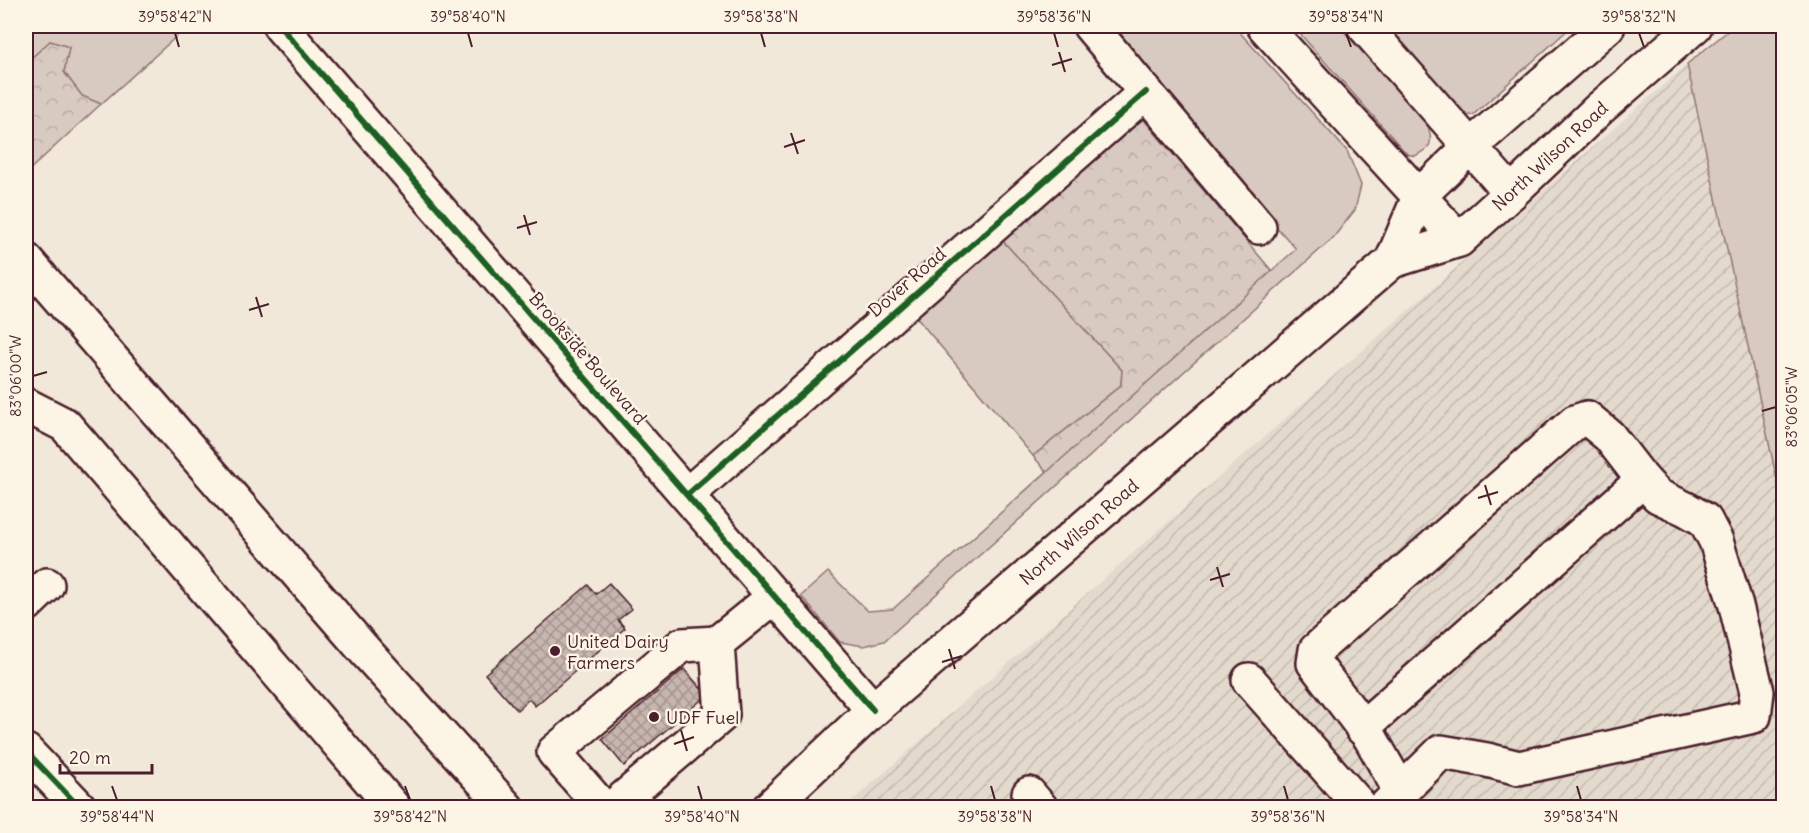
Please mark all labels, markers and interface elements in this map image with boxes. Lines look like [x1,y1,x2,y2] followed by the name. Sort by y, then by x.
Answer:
[138,7,212,26] text: 39°58'42"N
[430,7,506,26] text: 39°58'40"N
[724,7,798,26] text: 39°58'38"N
[1017,7,1091,26] text: 39°58'36"N
[1309,7,1383,26] text: 39°58'34"N
[1602,7,1676,26] text: 39°58'32"N
[1487,96,1613,216] street label: North Wilson Road
[864,242,951,322] street label: Dover Road
[524,287,652,429] street label: Brookside Boulevard
[6,335,25,417] text: 83°06'00"W
[1782,366,1801,447] text: 83°06'05"W
[1015,474,1144,590] street label: North Wilson Road
[567,630,669,674] place label: United Dairy Farmers
[548,644,562,658] marker: United Dairy Farmers
[666,706,739,729] place label: UDF Fuel
[647,710,661,724] marker: UDF Fuel
[60,737,152,775] scale bar
[69,746,111,769] text: 20 m
[80,807,154,826] text: 39°58'44"N
[373,807,447,826] text: 39°58'42"N
[664,807,740,826] text: 39°58'40"N
[958,807,1032,826] text: 39°58'38"N
[1251,807,1325,826] text: 39°58'36"N
[1544,807,1618,826] text: 39°58'34"N

